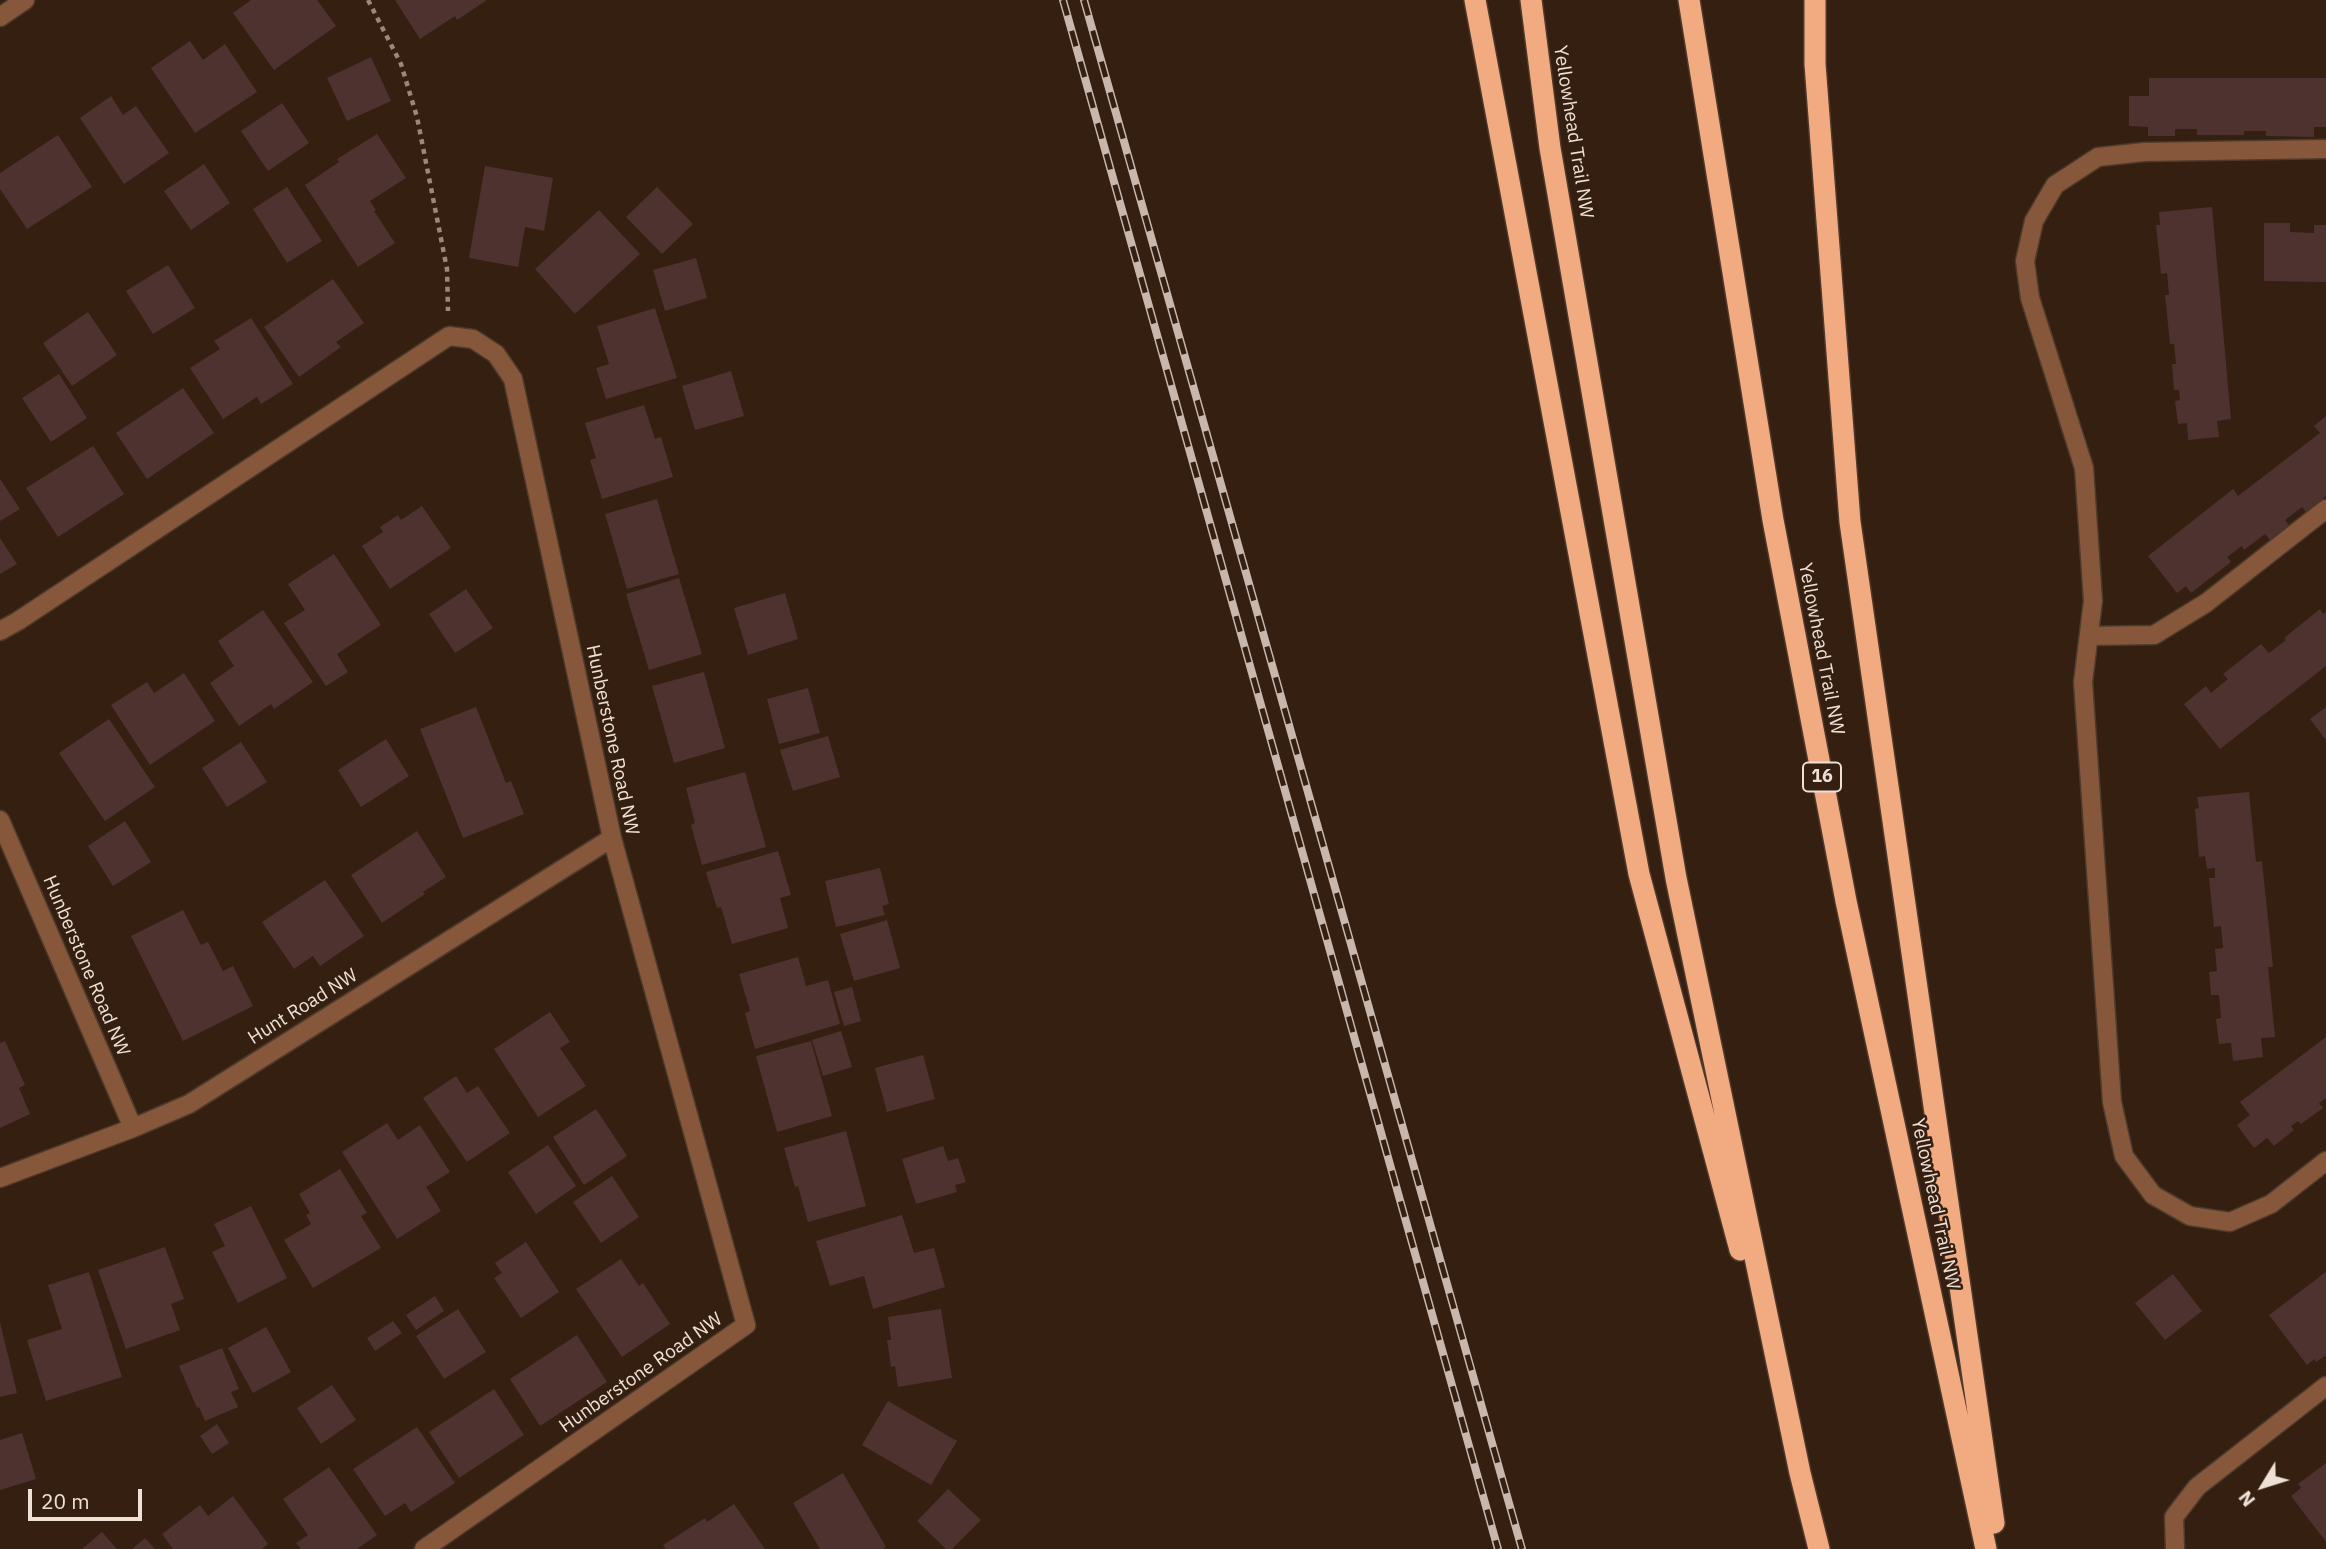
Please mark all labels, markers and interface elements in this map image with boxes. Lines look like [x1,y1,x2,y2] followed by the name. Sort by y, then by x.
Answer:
[1548,44,1598,220] street label: Yellowhead Trail NW
[1793,561,1849,737] street label: Yellowhead Trail NW
[581,643,643,837] street label: Hunberstone Road NW
[1803,762,1841,792] road number: 16
[38,872,134,1060] street label: Hunberstone Road NW
[244,964,362,1050] street label: Hunt Road NW
[1906,1116,1964,1292] street label: Yellowhead Trail NW
[555,1308,727,1438] street label: Hunberstone Road NW
[2228,1451,2298,1521] north arrow
[32,1476,145,1520] scale bar
[2233,1486,2260,1512] text: N
[41,1487,90,1515] text: 20 m

